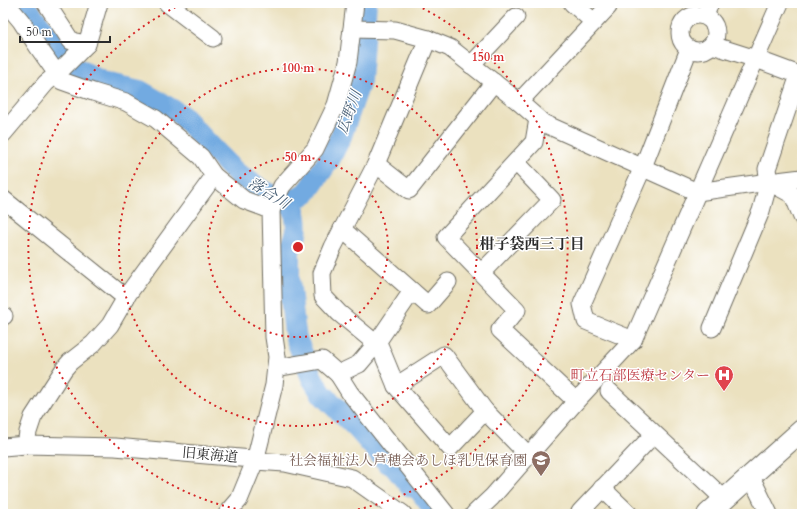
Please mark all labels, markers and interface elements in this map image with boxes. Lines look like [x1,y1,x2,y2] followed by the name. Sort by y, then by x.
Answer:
[20,18,110,44] scale bar
[26,24,53,40] text: 50 m
[472,49,505,65] text: 150 m
[282,60,315,76] text: 100 m
[332,86,367,137] water label: 広野川
[285,149,312,165] text: 50 m
[245,173,295,214] water label: 落合川
[479,234,585,254] district label: 柑子袋西三丁目
[291,240,305,254] centre of rings
[713,364,735,392] hospital icon: 町立石部医療センター
[571,366,710,385] place label: 町立石部医療センター
[181,443,239,467] street label: 旧東海道
[530,449,552,477] school or university icon: 社会福祉法人芦穂会あしほ乳児保育園
[289,451,527,470] place label: 社会福祉法人芦穂会あしほ乳児保育園

